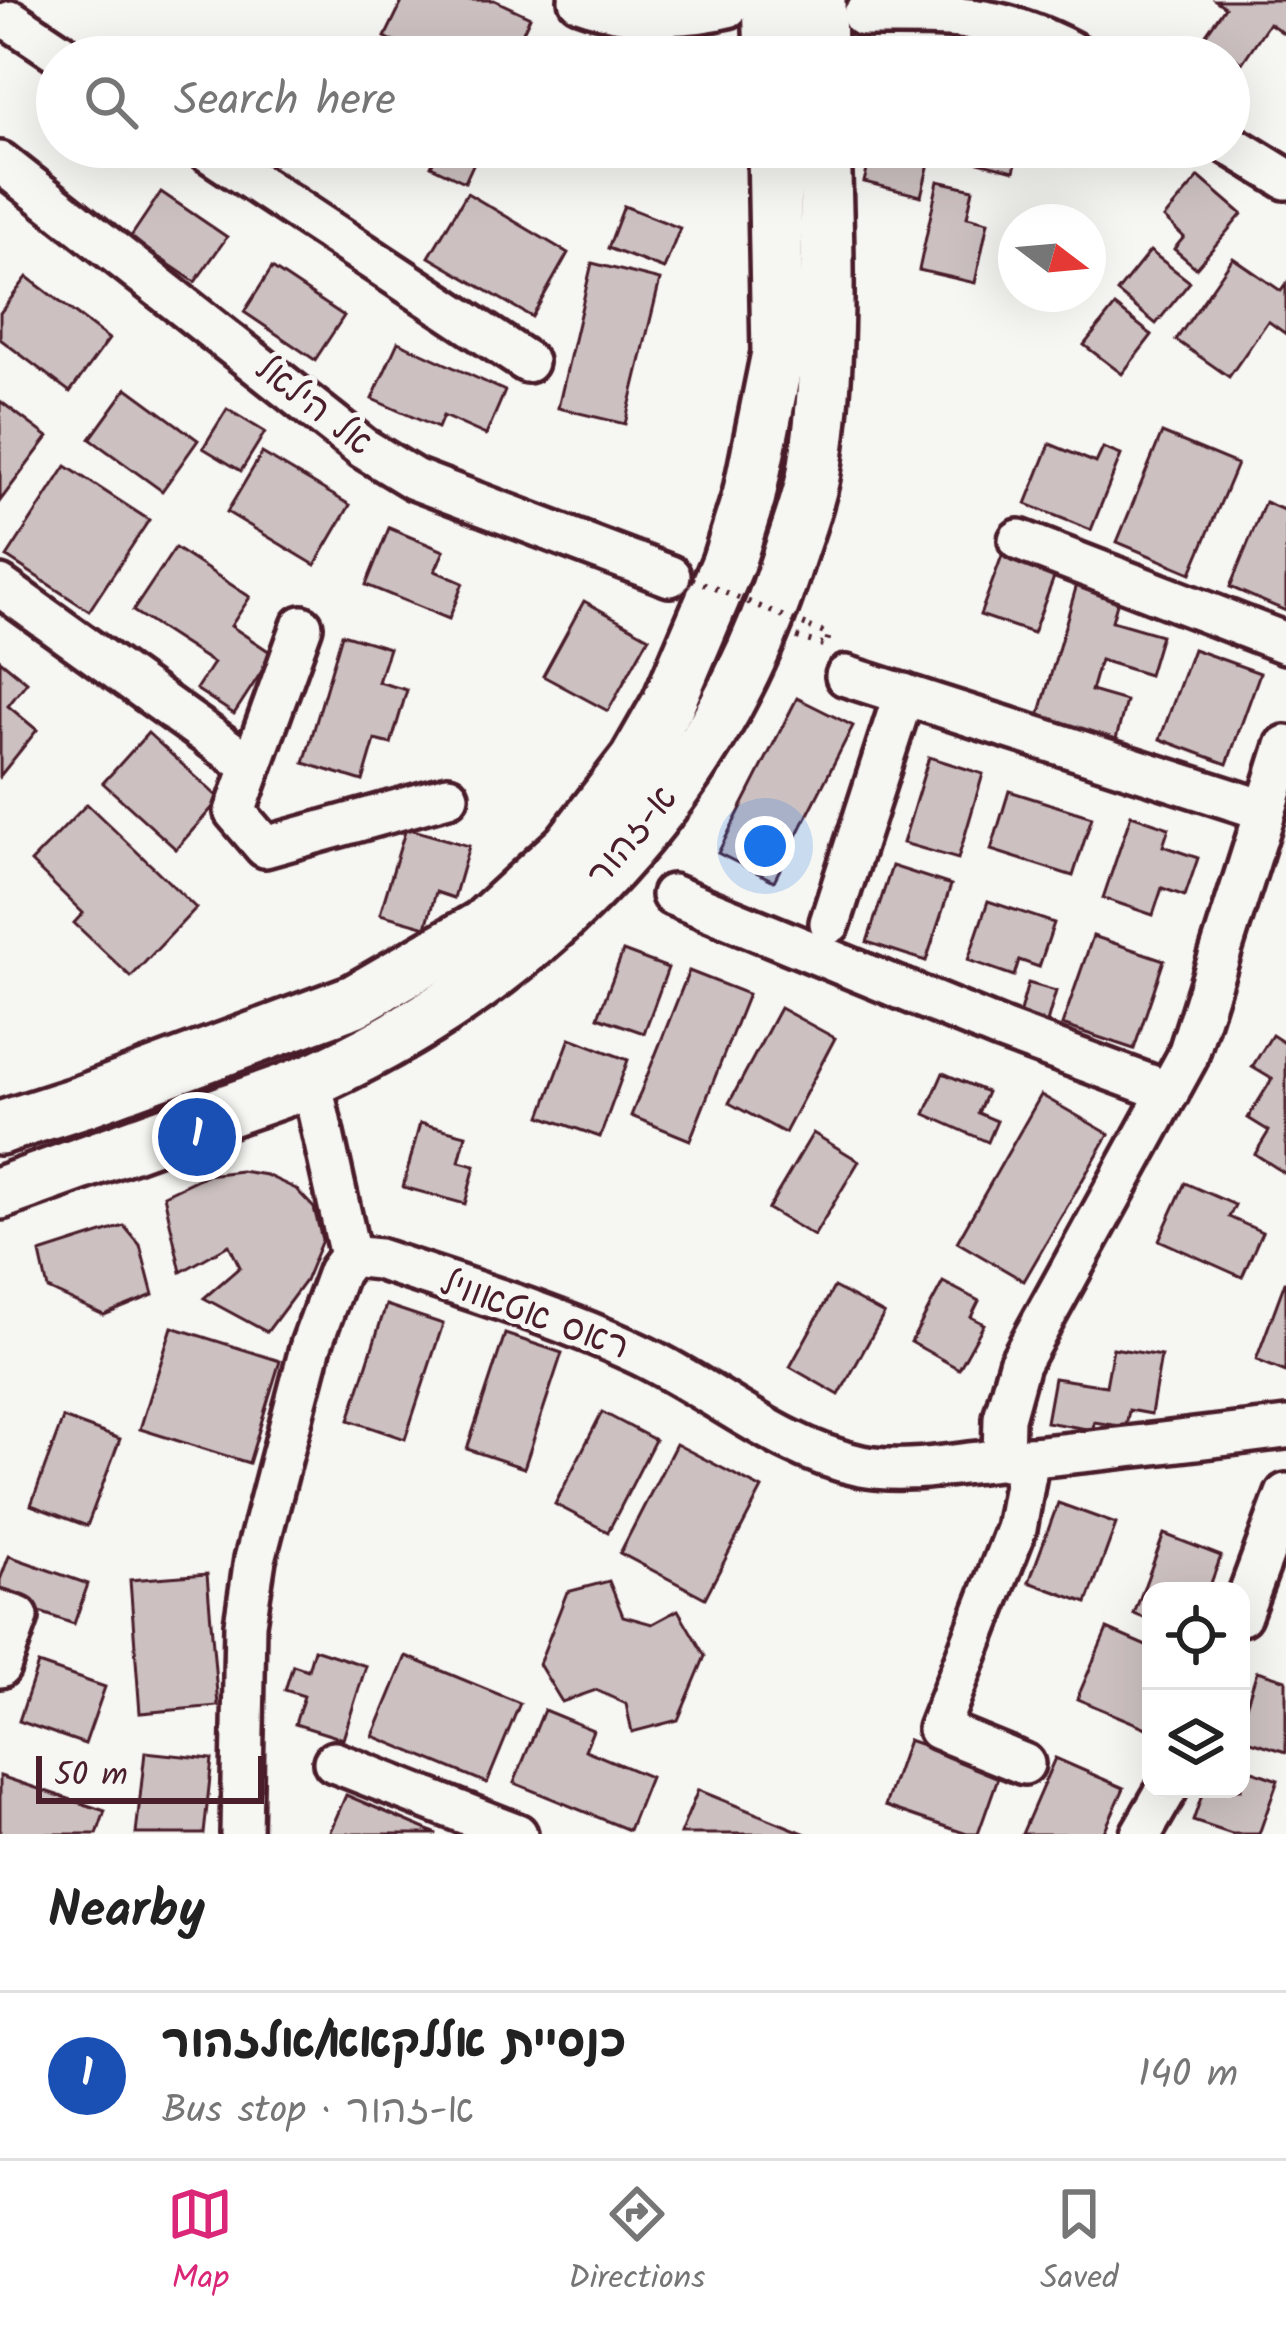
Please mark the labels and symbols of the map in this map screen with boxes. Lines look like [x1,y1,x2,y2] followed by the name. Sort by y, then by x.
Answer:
[998,204,1106,312] north arrow
[242,343,384,471] street label: אל הילאל
[573,774,693,900] street label: א-זהור
[735,816,795,876] your location
[158,1092,236,1182] pin: 1
[431,1255,637,1377] street label: ראס אטאוויל
[36,1750,264,1803] scale bar

